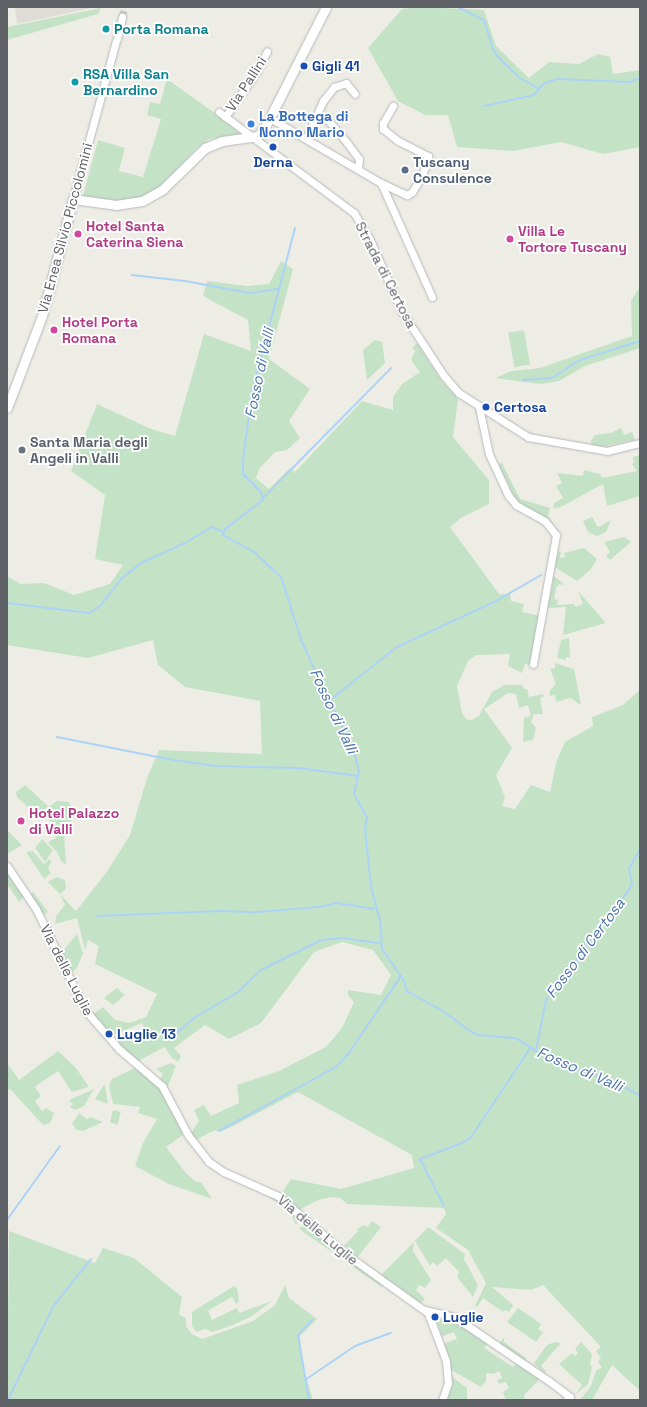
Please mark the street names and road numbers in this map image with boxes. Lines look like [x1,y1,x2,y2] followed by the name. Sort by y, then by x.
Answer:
[222,53,270,115] street label: Via Pallini
[34,141,96,315] street label: Via Enea Silvio Piccolomini
[352,219,420,331] street label: Strada di Certosa
[37,922,97,1018] street label: Via delle Luglie
[274,1191,362,1269] street label: Via delle Luglie

